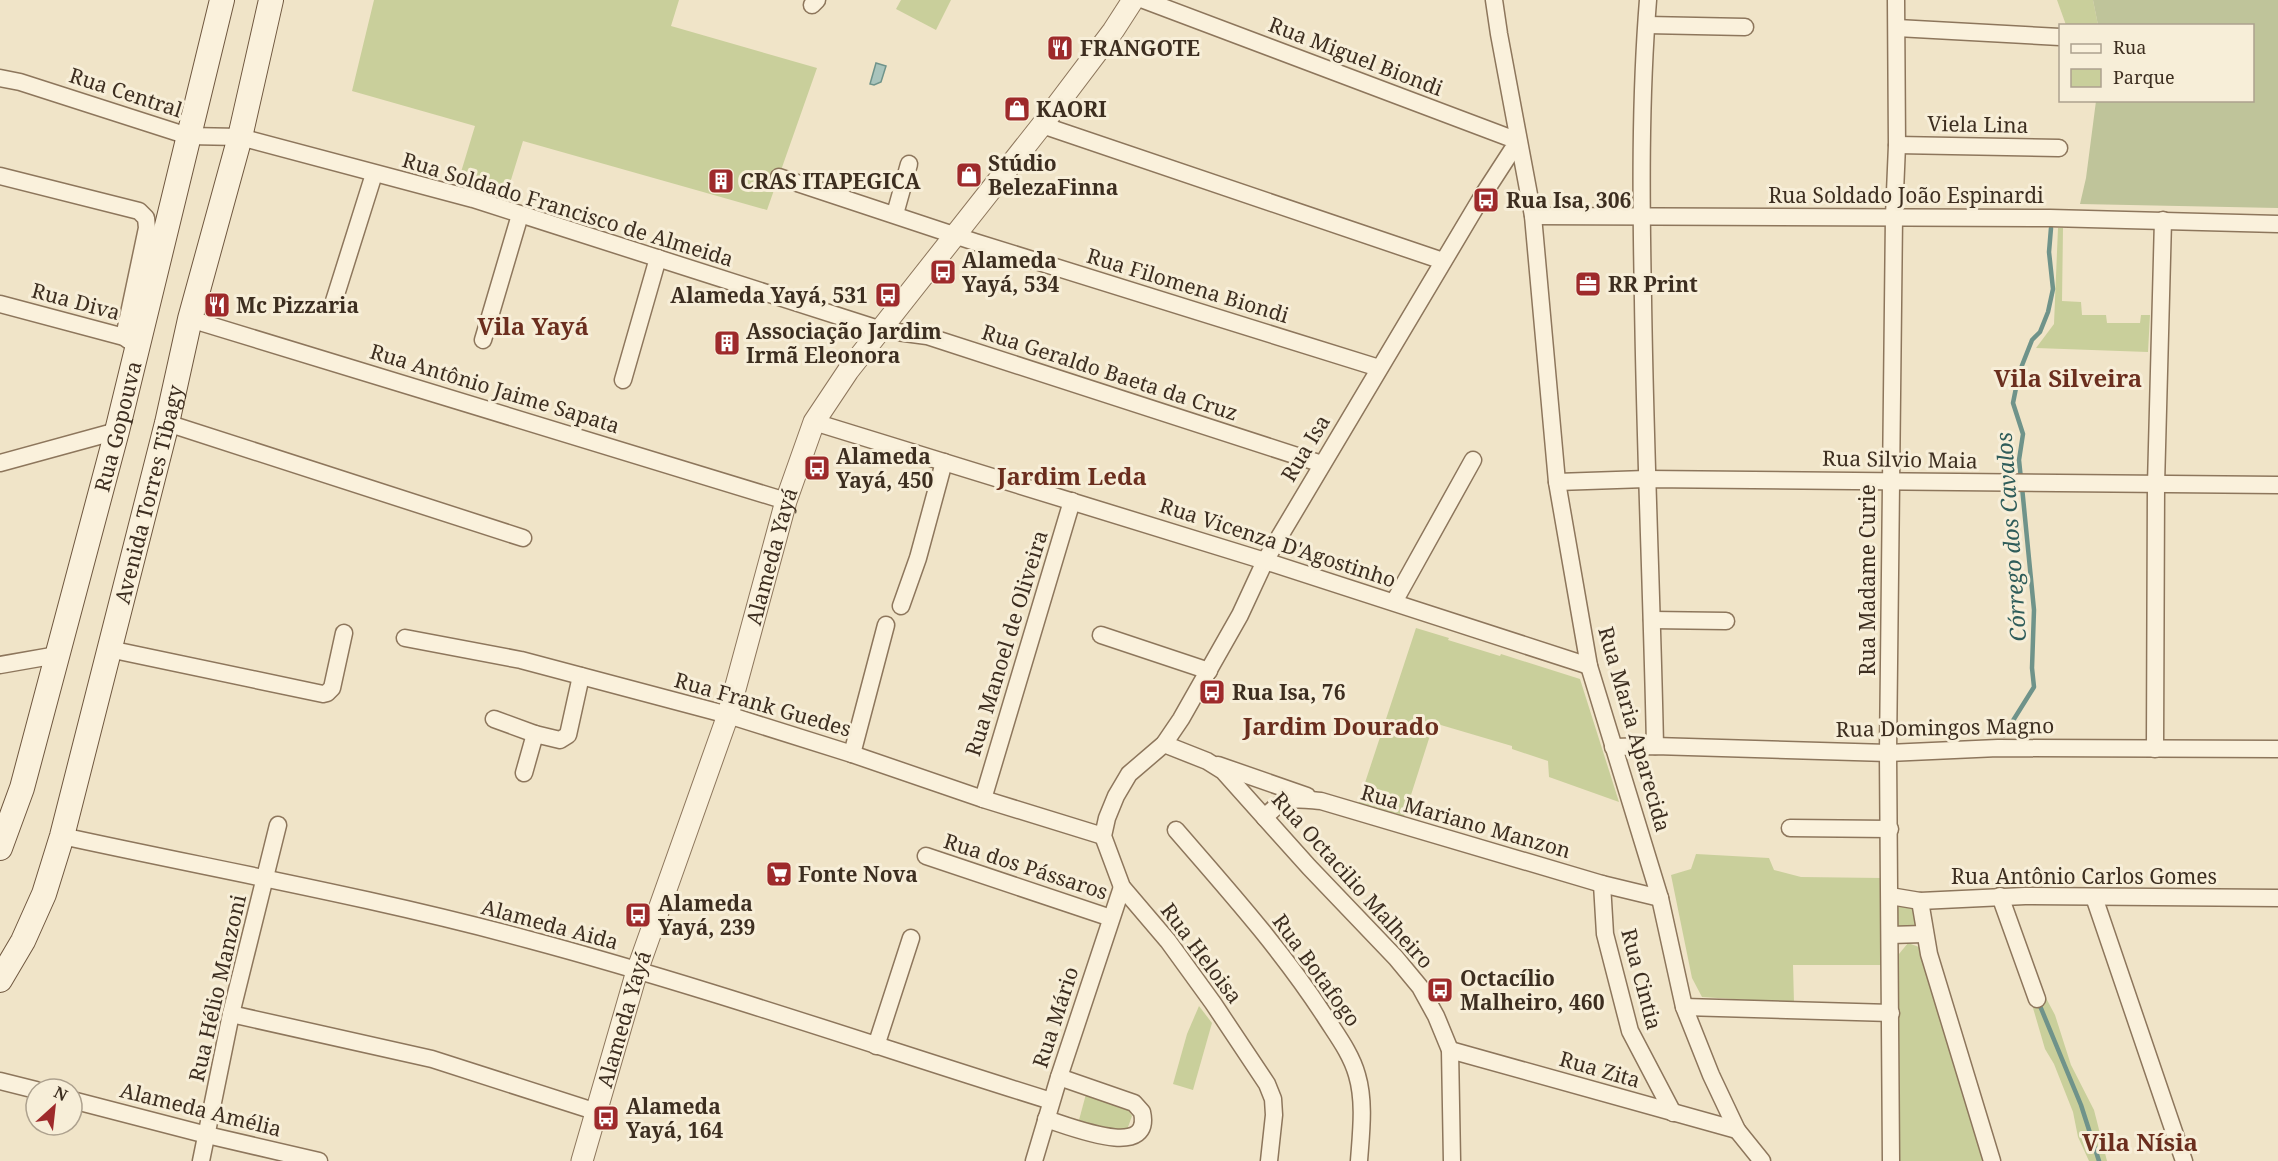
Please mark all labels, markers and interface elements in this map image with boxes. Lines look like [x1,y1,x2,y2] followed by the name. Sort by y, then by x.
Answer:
[1265,10,1447,102] street label: Rua Miguel Biondi
[2059,24,2254,102] legend
[1045,33,1075,63] restaurant icon: FRANGOTE
[1080,34,1200,62] place label: FRANGOTE
[2113,35,2146,59] text: Rua
[66,61,187,124] street label: Rua Central
[2113,65,2175,89] text: Parque
[1002,94,1032,124] shop icon: KAORI
[1036,95,1107,123] place label: KAORI
[1927,109,2029,139] street label: Viela Lina
[399,145,737,273] street label: Rua Soldado Francisco de Almeida
[988,149,1118,201] place label: Stúdio BelezaFinna
[954,160,984,190] shop icon: Stúdio BelezaFinna
[706,166,736,196] building icon: CRAS ITAPEGICA
[740,167,921,195] place label: CRAS ITAPEGICA
[1768,181,2044,209] street label: Rua Soldado João Espinardi
[1471,185,1501,215] bus stop icon: Rua Isa, 306
[1506,186,1632,214] place label: Rua Isa, 306
[1084,241,1293,329] street label: Rua Filomena Biondi
[962,246,1060,298] place label: Alameda Yayá, 534
[928,257,958,287] bus stop icon: Alameda Yayá, 534
[1573,269,1603,299] office icon: RR Print
[1608,270,1698,298] place label: RR Print
[29,276,123,326] street label: Rua Diva
[873,280,903,310] bus stop icon: Alameda Yayá, 531
[670,281,868,309] place label: Alameda Yayá, 531
[202,290,232,320] restaurant icon: Mc Pizzaria
[236,291,359,319] place label: Mc Pizzaria
[477,309,589,342] district label: Vila Yayá
[746,317,942,369] place label: Associação Jardim Irmã Eleonora
[979,317,1241,427] street label: Rua Geraldo Baeta da Cruz
[712,328,742,358] building icon: Associação Jardim Irmã Eleonora
[367,337,623,439] street label: Rua Antônio Jaime Sapata
[87,358,148,495] street label: Rua Gopouva
[1994,361,2142,394] district label: Vila Silveira
[108,382,189,607] street label: Avenida Torres Tibagy
[1274,409,1336,487] street label: Rua Isa
[1988,431,2032,643] water label: Córrego dos Cavalos
[836,442,934,494] place label: Alameda Yayá, 450
[1822,444,1978,474] street label: Rua Silvio Maia
[802,453,832,483] bus stop icon: Alameda Yayá, 450
[996,459,1147,492] district label: Jardim Leda
[739,484,804,628] street label: Alameda Yayá
[1853,484,1881,676] street label: Rua Madame Curie
[1156,491,1400,593] street label: Rua Vicenza D'Agostinho
[958,527,1054,759] street label: Rua Manoel de Oliveira
[1592,623,1678,835] street label: Rua Maria Aparecida
[671,665,855,743] street label: Rua Frank Guedes
[1197,677,1227,707] bus stop icon: Rua Isa, 76
[1232,678,1346,706] place label: Rua Isa, 76
[1242,709,1439,742] district label: Jardim Dourado
[1835,711,2055,743] street label: Rua Domingos Magno
[1358,778,1574,864] street label: Rua Mariano Manzon
[1266,786,1440,974] street label: Rua Octacilio Malheiro
[940,826,1112,906] street label: Rua dos Pássaros
[764,859,794,889] supermarket icon: Fonte Nova
[798,860,918,888] place label: Fonte Nova
[1951,862,2217,890] street label: Rua Antônio Carlos Gomes
[658,889,755,941] place label: Alameda Yayá, 239
[182,891,252,1084] street label: Rua Hélio Manzoni
[478,892,622,956] street label: Alameda Aida
[1155,897,1249,1009] street label: Rua Heloisa
[623,900,653,930] bus stop icon: Alameda Yayá, 239
[1267,908,1367,1032] street label: Rua Botafogo
[1615,925,1669,1033] street label: Rua Cintia
[590,947,657,1091] street label: Alameda Yayá
[1026,963,1084,1071] street label: Rua Mário
[1460,964,1605,1016] place label: Octacílio Malheiro, 460
[1425,975,1455,1005] bus stop icon: Octacílio Malheiro, 460
[1556,1044,1644,1094] street label: Rua Zita
[117,1075,285,1143] street label: Alameda Amélia
[24,1077,84,1137] north arrow
[50,1081,72,1106] text: N
[626,1092,724,1144] place label: Alameda Yayá, 164
[591,1103,621,1133] bus stop icon: Alameda Yayá, 164
[2082,1125,2198,1158] district label: Vila Nísia

